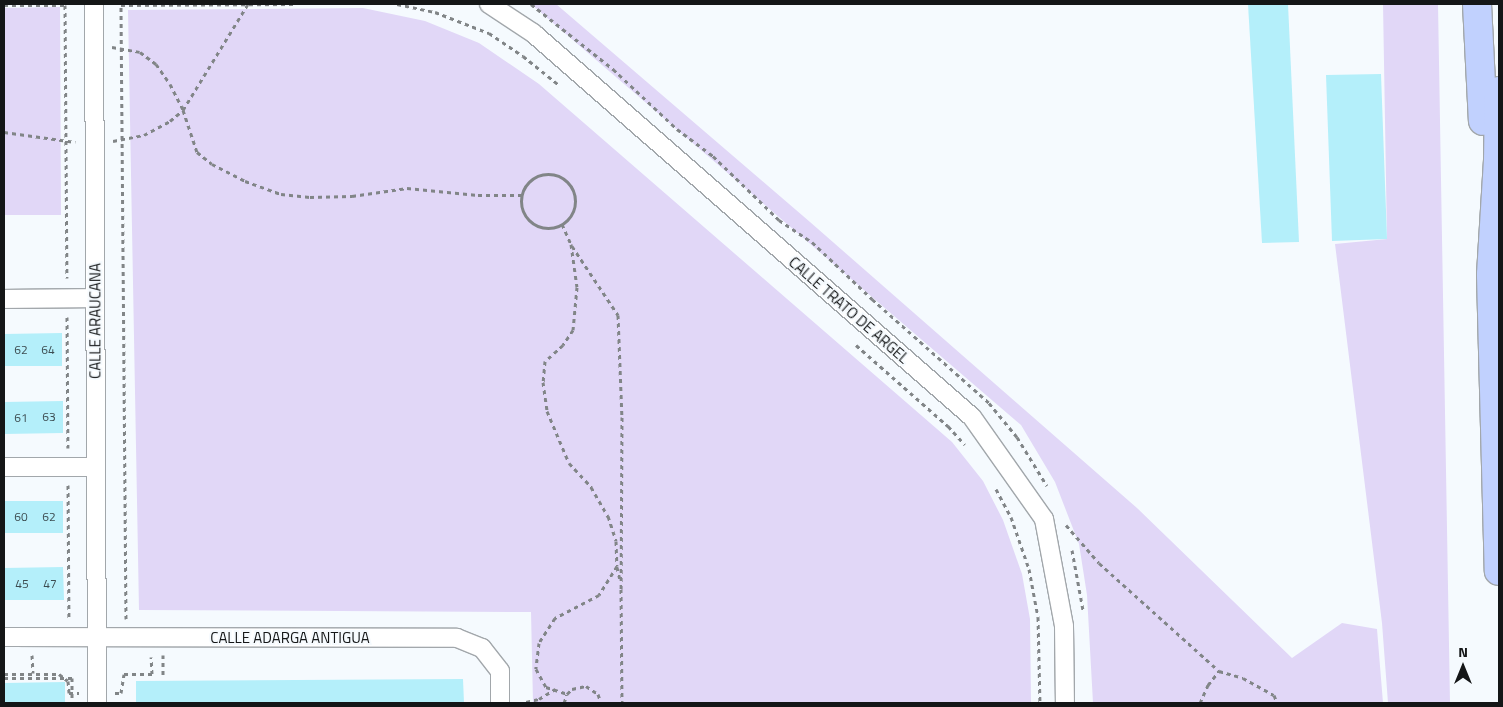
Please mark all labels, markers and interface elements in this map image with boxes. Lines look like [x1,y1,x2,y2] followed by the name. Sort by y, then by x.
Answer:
[785,253,913,367] street label: CALLE TRATO DE ARGEL
[86,263,104,379] street label: CALLE ARAUCANA
[14,343,28,357] house number: 62
[41,343,55,357] house number: 64
[42,410,56,424] house number: 63
[14,411,28,425] house number: 61
[14,510,28,524] house number: 60
[42,510,56,524] house number: 62
[15,577,29,591] house number: 45
[43,577,57,591] house number: 47
[210,629,370,647] street label: CALLE ADARGA ANTIGUA
[1458,641,1468,662] text: N
[1438,642,1488,692] north arrow

